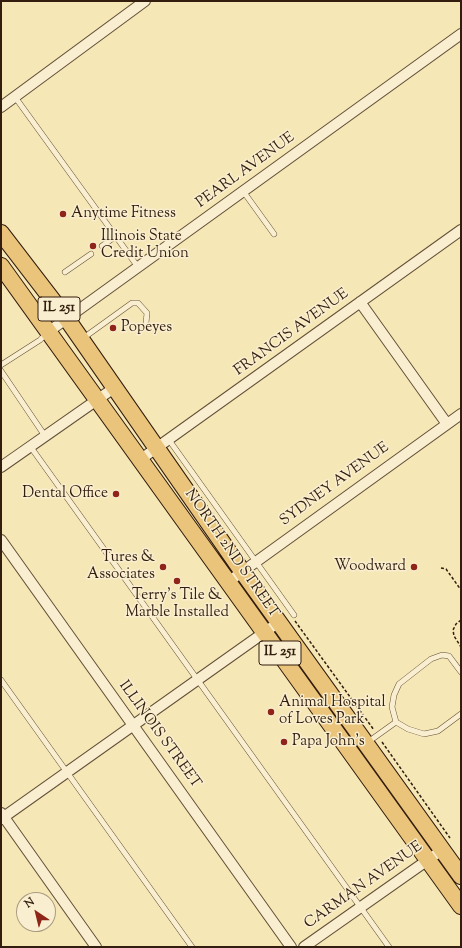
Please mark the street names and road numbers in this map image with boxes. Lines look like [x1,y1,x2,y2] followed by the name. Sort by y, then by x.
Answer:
[193,129,299,213] street label: PEARL AVENUE
[231,285,353,381] street label: FRANCIS AVENUE
[38,297,80,321] road number: IL 251
[277,439,393,531] street label: SYDNEY AVENUE
[180,486,282,622] street label: NORTH 2ND STREET
[259,641,301,665] road number: IL 251
[114,678,204,792] street label: ILLINOIS STREET
[301,838,427,934] street label: CARMAN AVENUE

